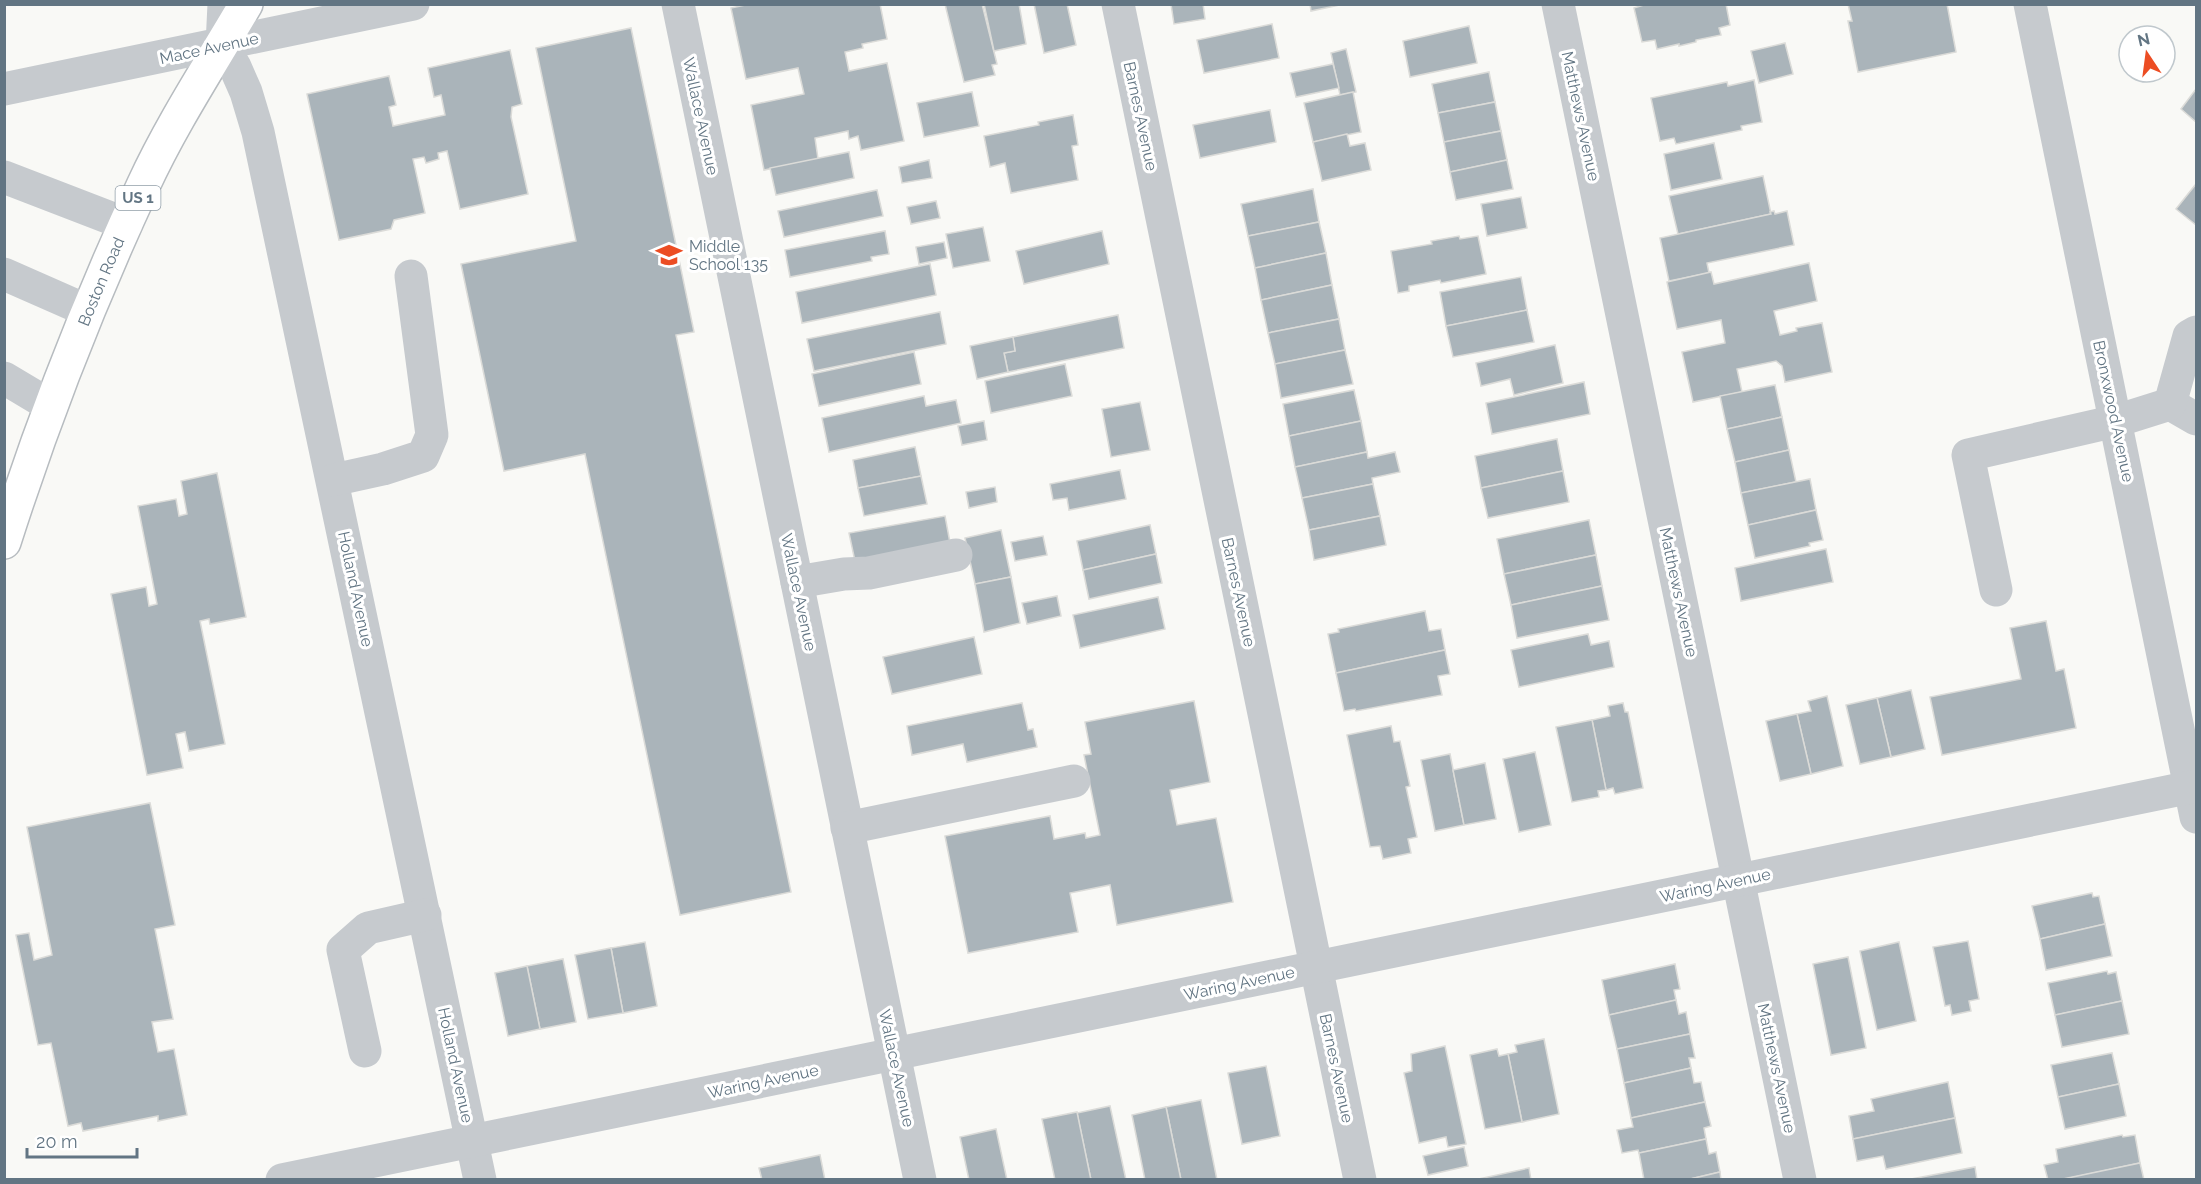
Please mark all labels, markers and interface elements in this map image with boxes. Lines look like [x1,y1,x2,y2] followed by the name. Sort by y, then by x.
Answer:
[2117,24,2177,84] north arrow
[158,29,260,68] street label: Mace Avenue
[2136,29,2152,51] text: N
[1557,50,1604,183] street label: Matthews Avenue
[679,56,722,177] street label: Wallace Avenue
[1120,60,1161,172] street label: Barnes Avenue
[116,186,160,210] road number: US 1
[74,234,129,329] street label: Boston Road
[689,237,768,274] place label: Middle School 135
[654,240,684,270] school or university icon: Middle School 135
[2089,339,2138,484] street label: Bronxwood Avenue
[1655,526,1702,659] street label: Matthews Avenue
[334,530,377,649] street label: Holland Avenue
[777,532,820,653] street label: Wallace Avenue
[1218,536,1259,648] street label: Barnes Avenue
[1658,864,1772,906] street label: Waring Avenue
[1182,962,1296,1004] street label: Waring Avenue
[1753,1002,1800,1135] street label: Matthews Avenue
[434,1006,477,1125] street label: Holland Avenue
[875,1008,918,1129] street label: Wallace Avenue
[1316,1012,1357,1124] street label: Barnes Avenue
[706,1060,820,1102] street label: Waring Avenue
[27,1121,136,1159] scale bar
[36,1131,78,1152] text: 20 m

